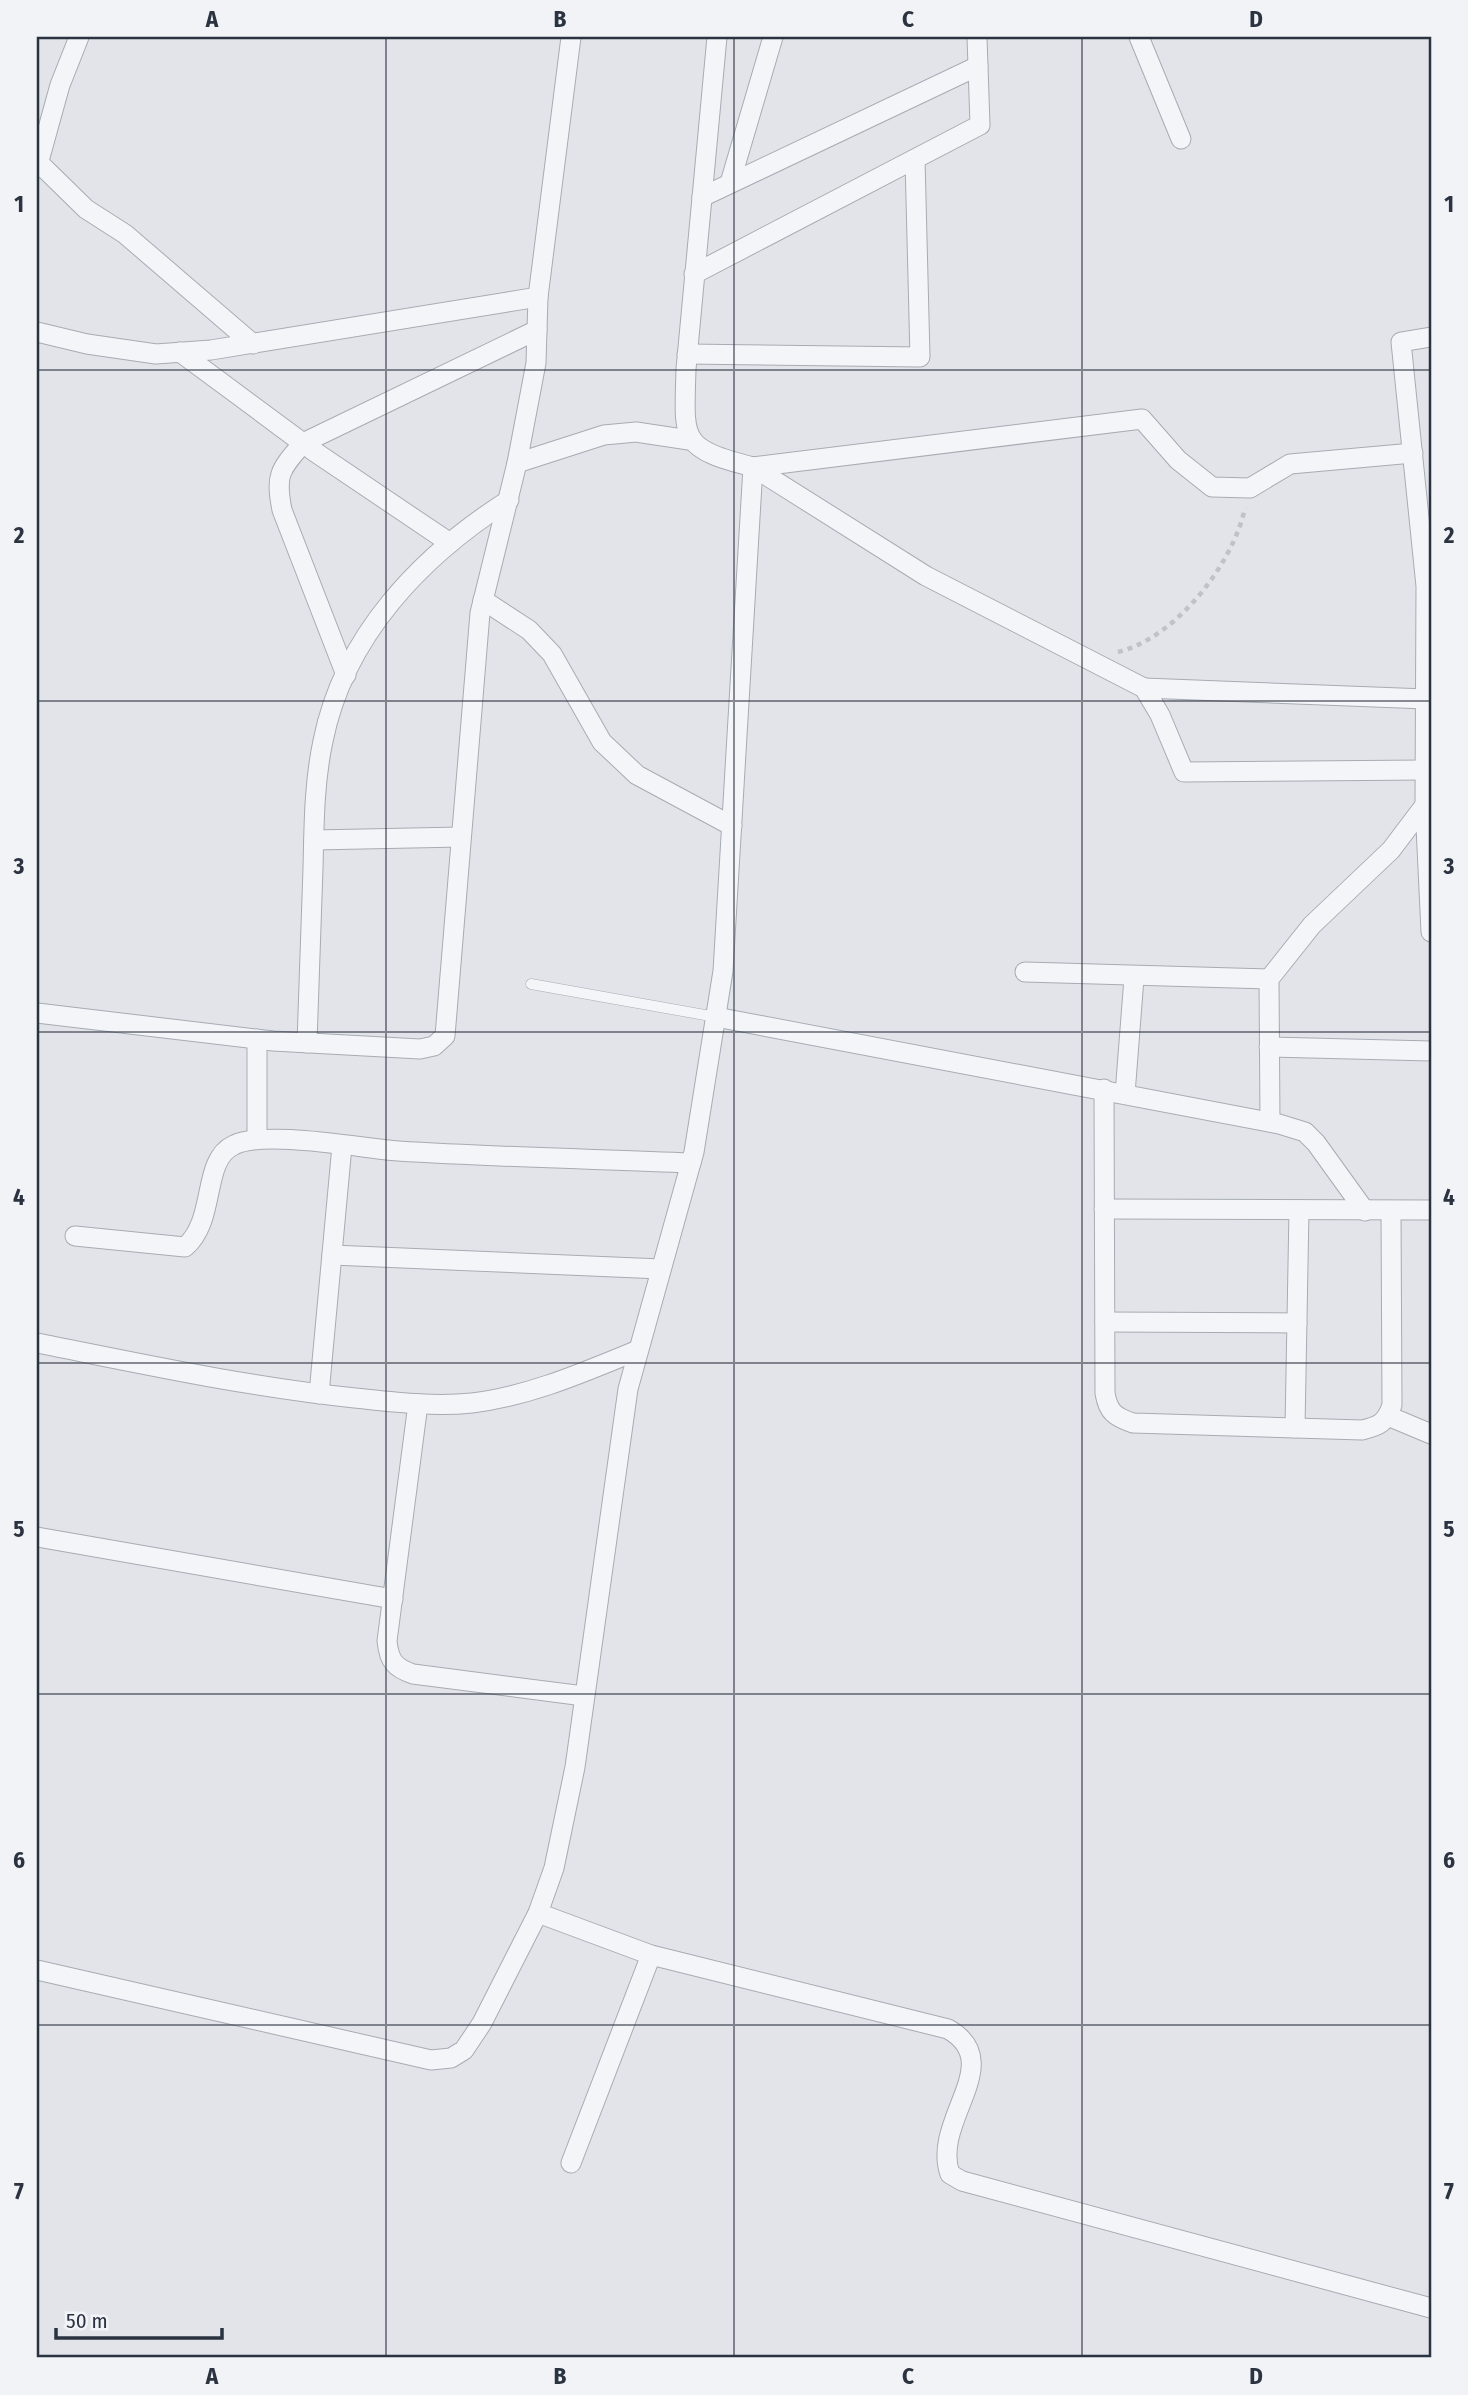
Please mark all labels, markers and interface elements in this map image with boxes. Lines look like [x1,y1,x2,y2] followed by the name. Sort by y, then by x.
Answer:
[205,5,219,33] text: A
[554,5,567,33] text: B
[902,5,914,33] text: C
[1249,5,1263,33] text: D
[14,190,24,218] text: 1
[1444,190,1454,218] text: 1
[13,521,25,549] text: 2
[1443,521,1455,549] text: 2
[13,852,25,880] text: 3
[1443,852,1455,880] text: 3
[13,1183,25,1211] text: 4
[1443,1183,1455,1211] text: 4
[13,1515,25,1543] text: 5
[1443,1515,1455,1543] text: 5
[13,1846,25,1874] text: 6
[1443,1846,1455,1874] text: 6
[14,2177,24,2205] text: 7
[1444,2177,1454,2205] text: 7
[56,2297,222,2341] scale bar
[66,2308,108,2334] text: 50 m
[205,2362,219,2390] text: A
[554,2362,567,2390] text: B
[902,2362,914,2390] text: C
[1249,2362,1263,2390] text: D

